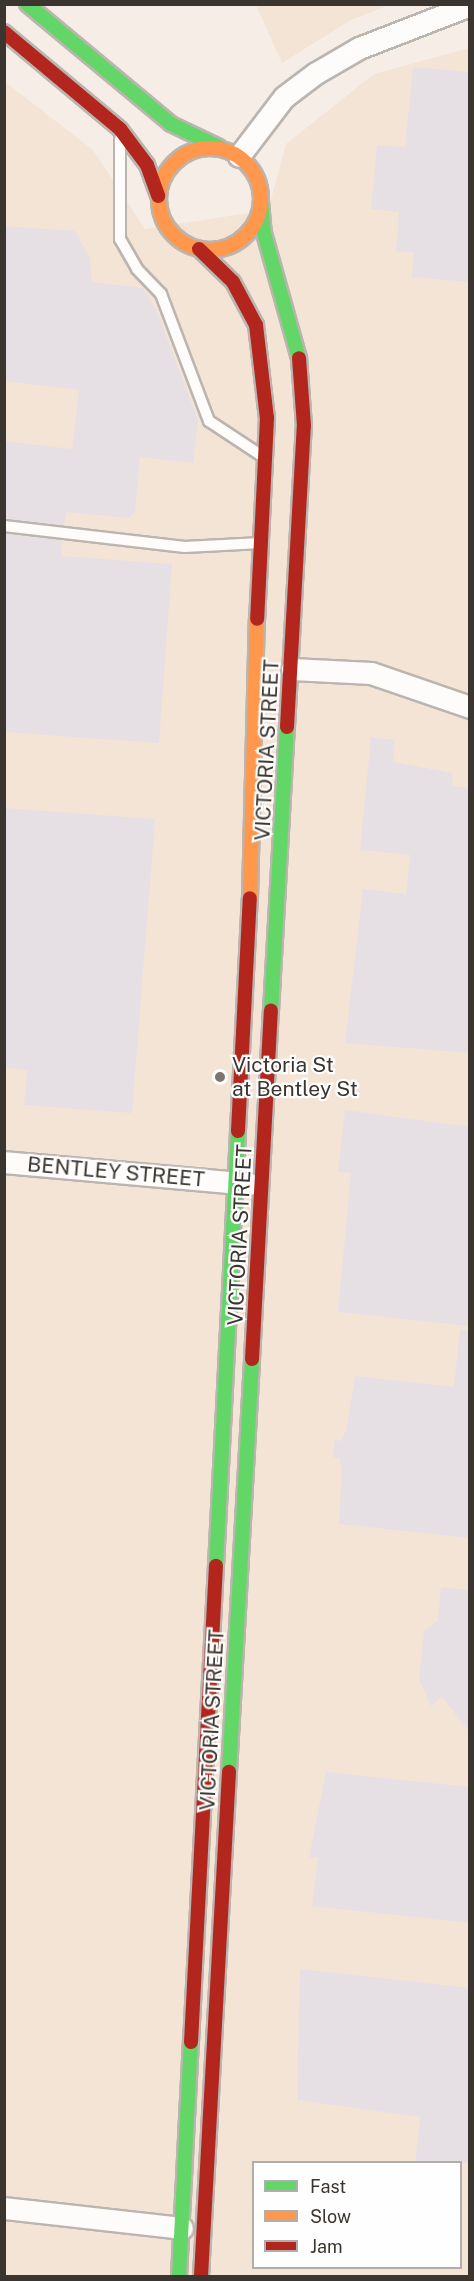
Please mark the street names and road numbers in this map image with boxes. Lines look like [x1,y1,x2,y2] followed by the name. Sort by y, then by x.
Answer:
[250,659,284,841] street label: VICTORIA STREET
[223,1144,257,1326] street label: VICTORIA STREET
[26,1152,206,1192] street label: BENTLEY STREET
[195,1629,229,1811] street label: VICTORIA STREET

